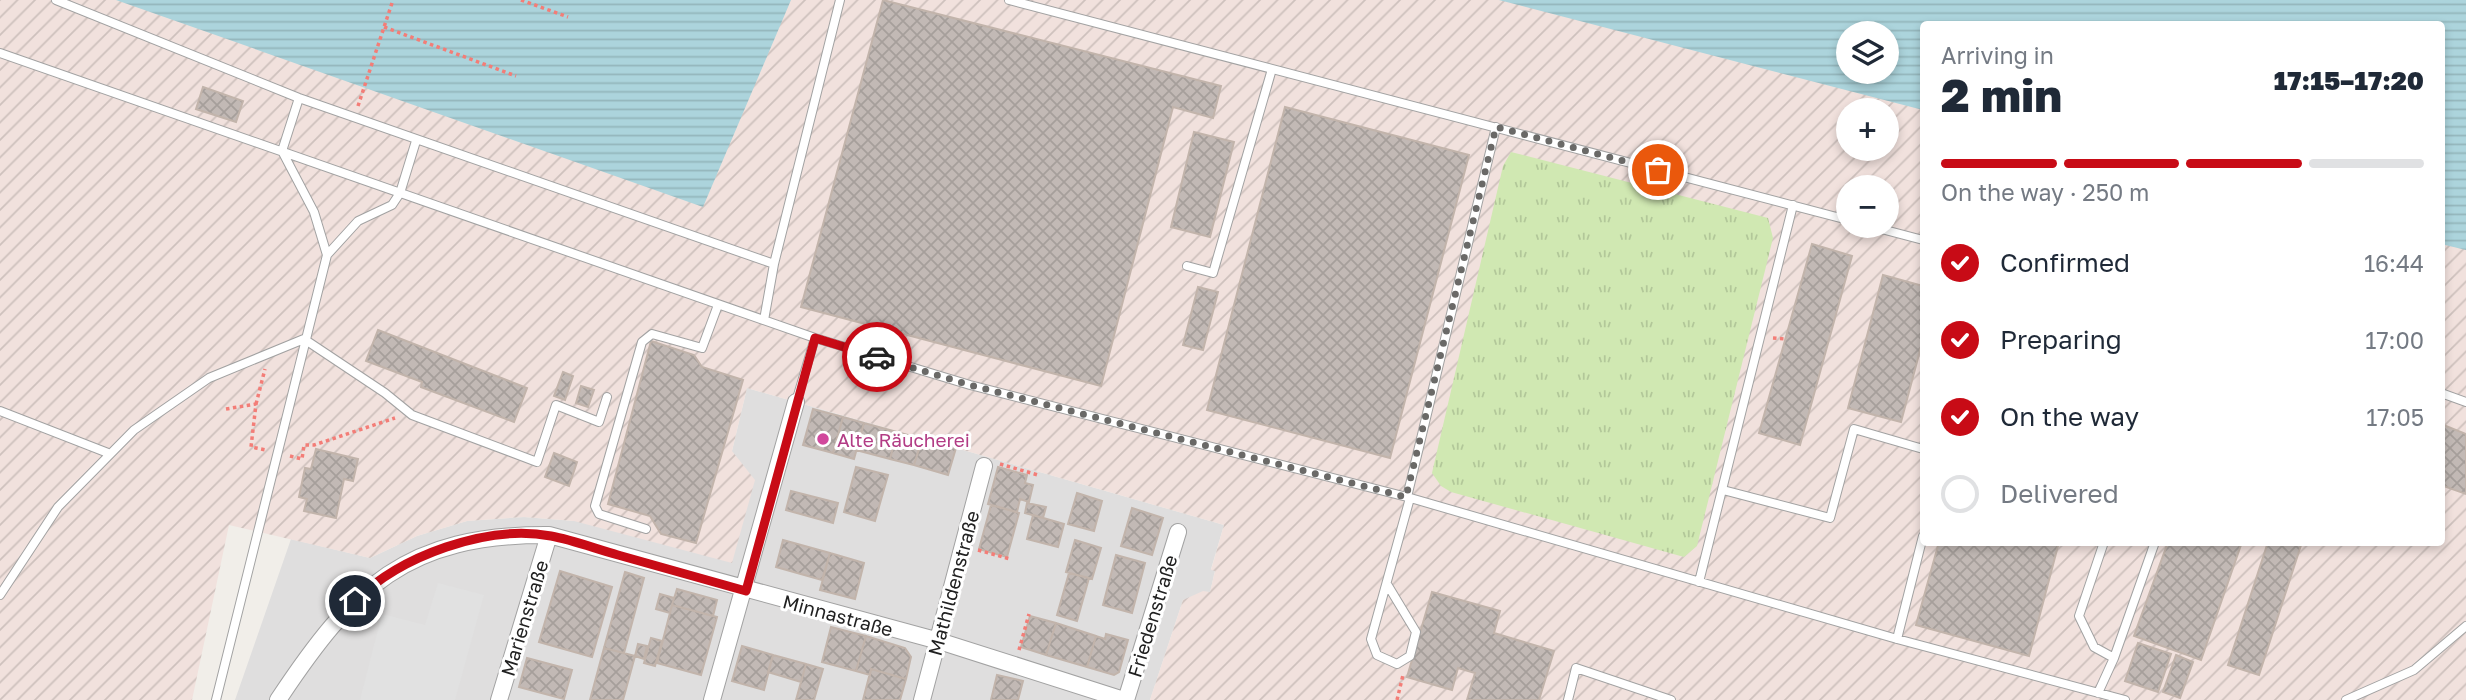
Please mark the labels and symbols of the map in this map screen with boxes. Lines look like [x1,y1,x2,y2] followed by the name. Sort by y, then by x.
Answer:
[1628,140,1688,200] pin
[842,322,912,392] courier
[837,428,970,451] place label: Alte Räucherei
[815,431,831,447] marker: Alte Räucherei
[923,508,983,658] street label: Mathildenstraße
[1122,552,1182,680] street label: Friedenstraße
[495,557,553,679] street label: Marienstraße
[325,571,385,631] pin
[780,589,896,641] street label: Minnastraße

